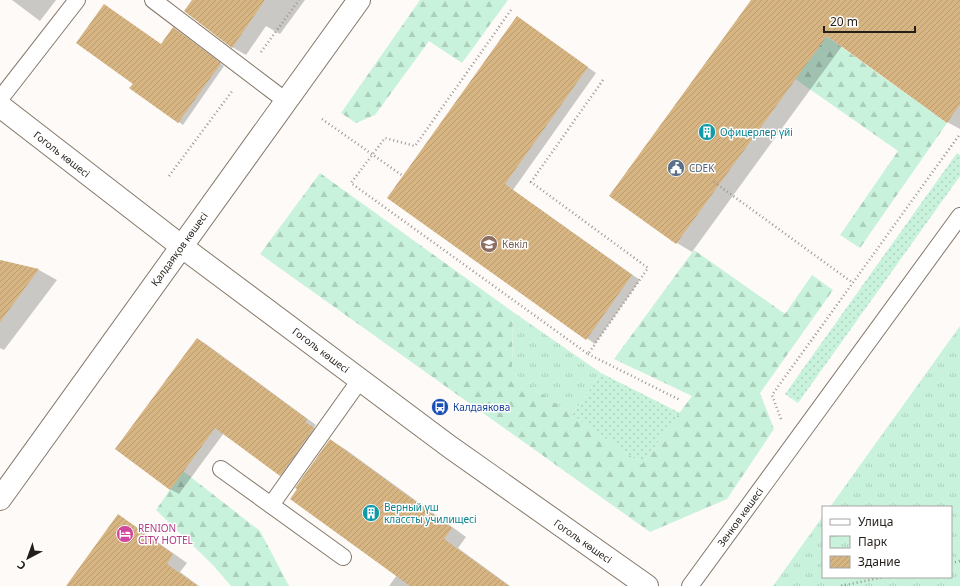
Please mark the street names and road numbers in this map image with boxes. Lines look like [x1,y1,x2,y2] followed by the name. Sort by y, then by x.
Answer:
[31,128,93,180] street label: Гоголь көшесі
[147,209,211,289] street label: Қалдаяқов көшесі
[290,324,352,376] street label: Гоголь көшесі
[714,485,766,549] street label: Зенков көшесі
[551,516,615,566] street label: Гоголь көшесі

